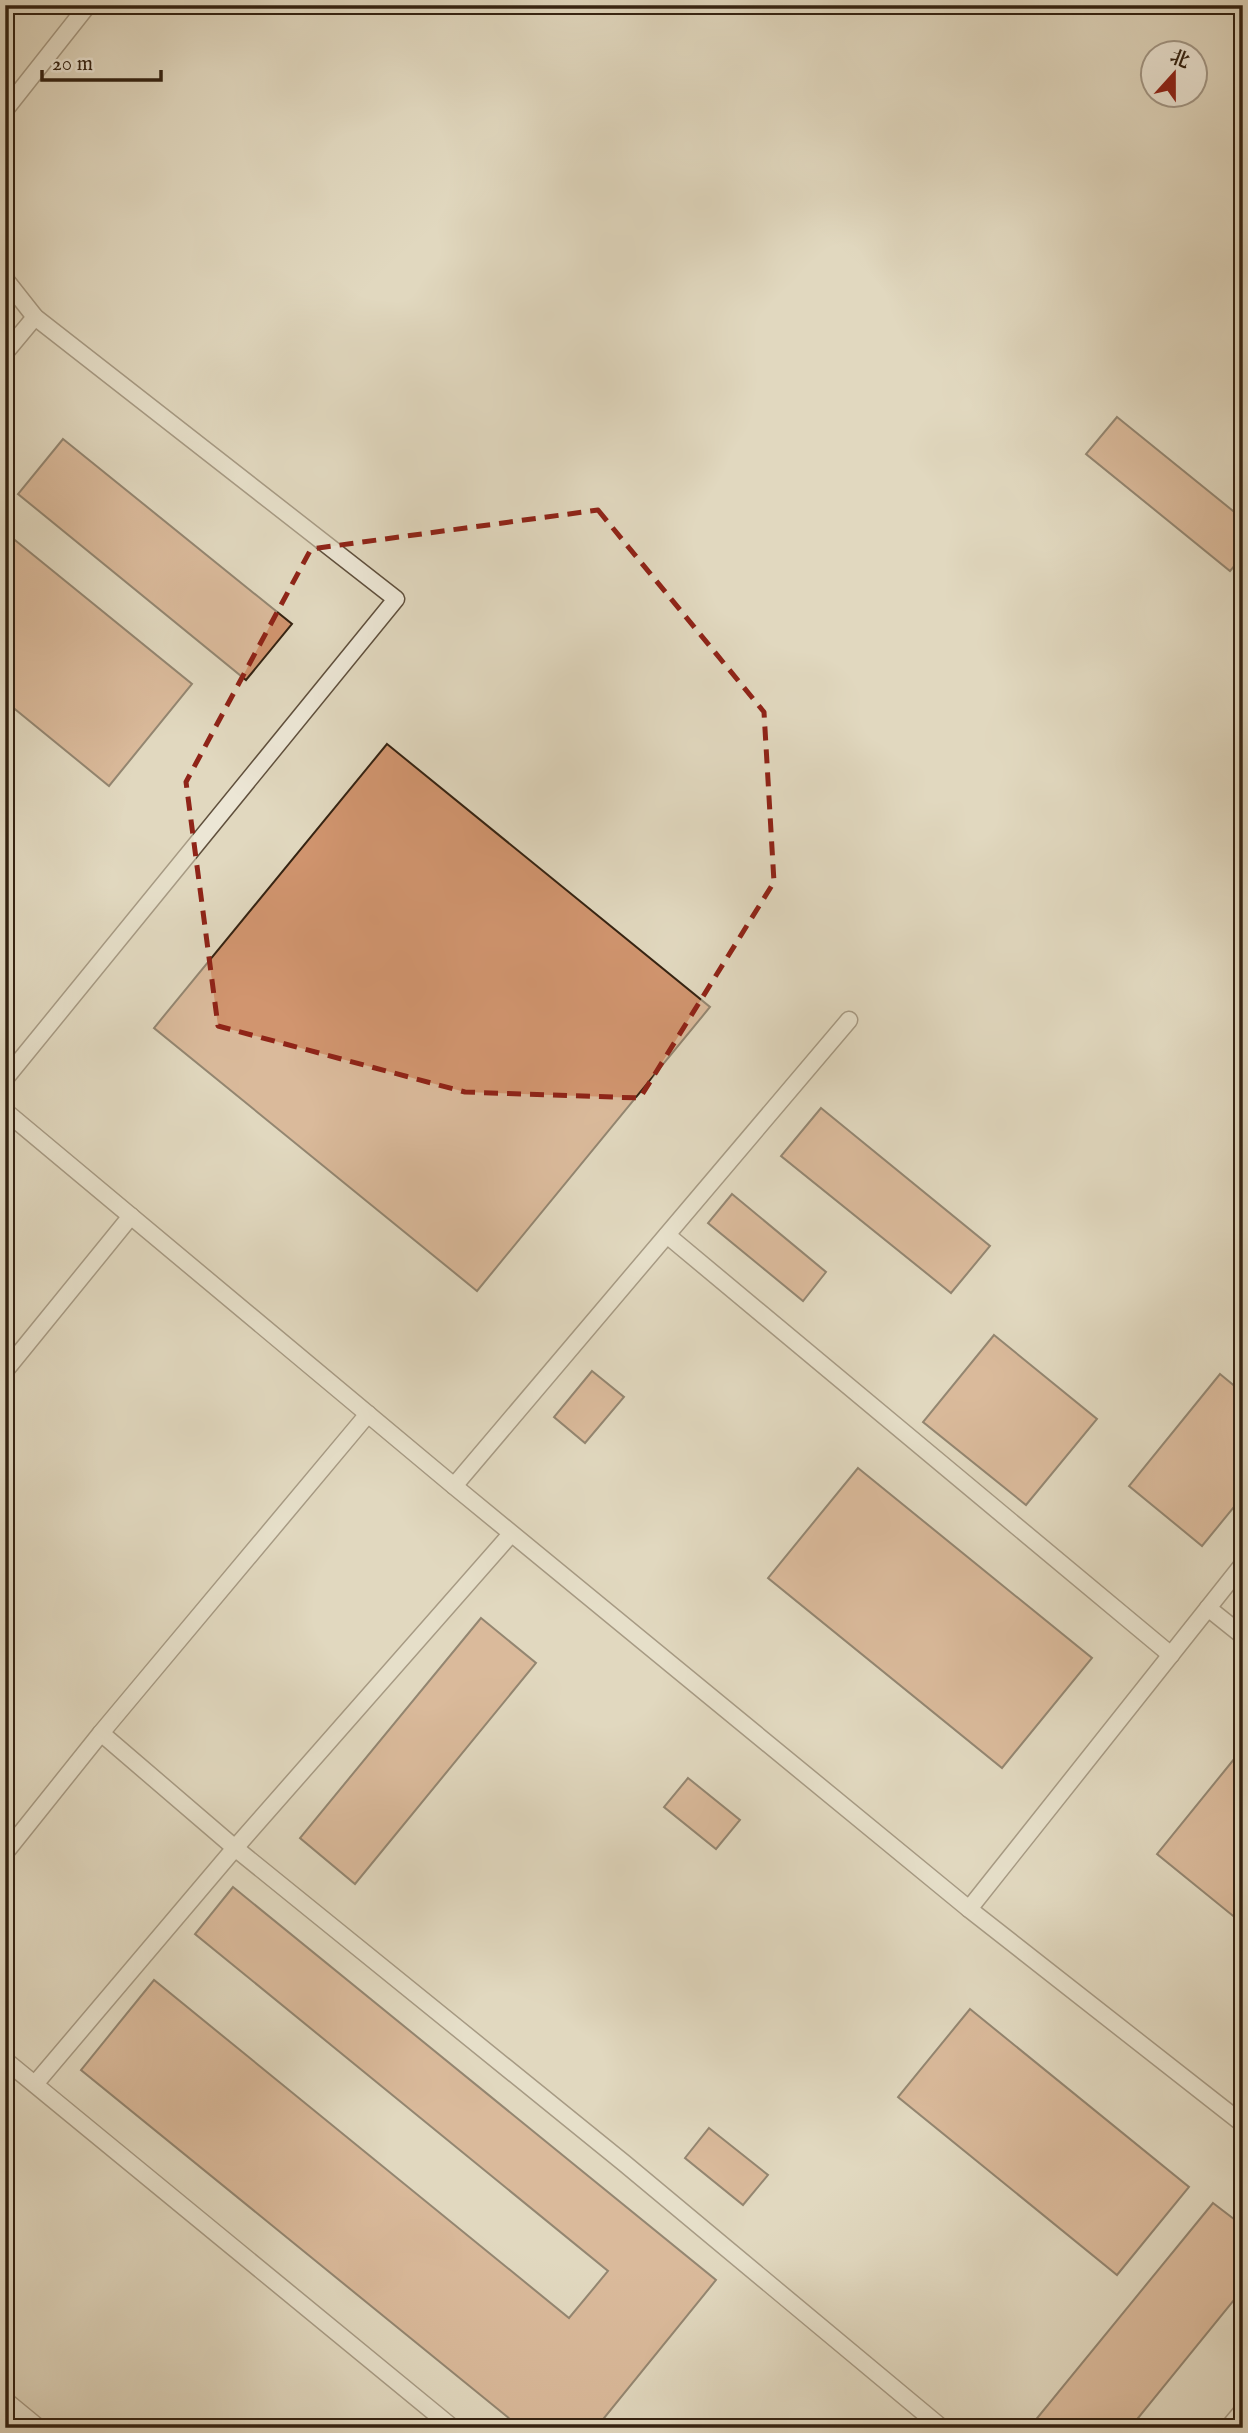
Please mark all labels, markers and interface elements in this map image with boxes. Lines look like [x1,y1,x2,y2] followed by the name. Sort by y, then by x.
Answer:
[42,38,161,82] scale bar
[1140,38,1210,108] north arrow
[1166,45,1193,75] text: 北
[52,51,93,78] text: 20 m

